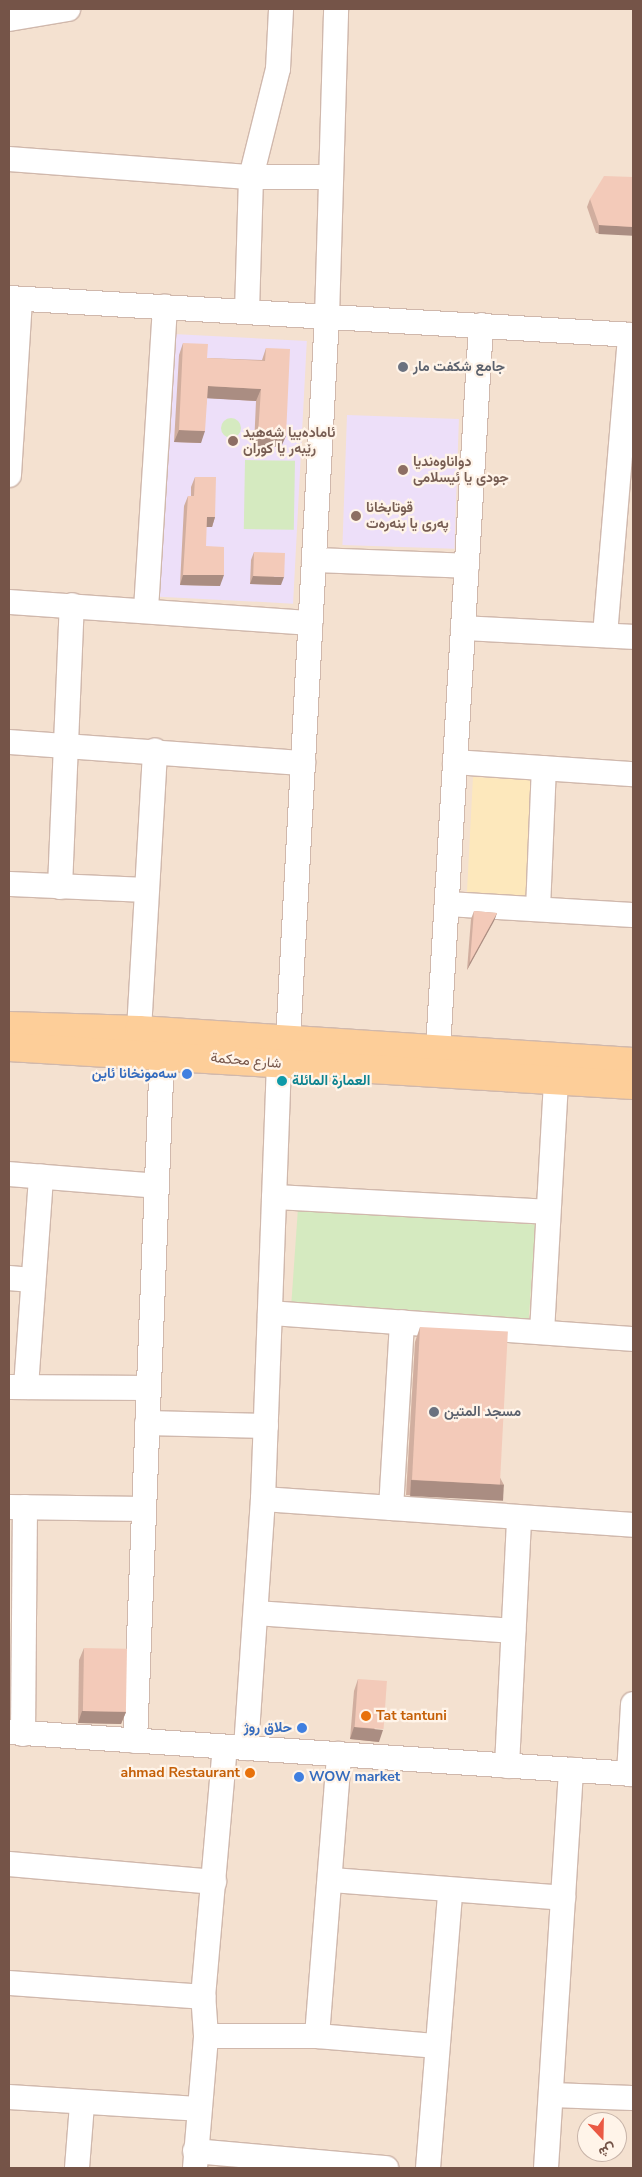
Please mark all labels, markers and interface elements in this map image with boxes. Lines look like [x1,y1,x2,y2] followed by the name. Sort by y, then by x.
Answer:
[413,359,505,375] place label: جامع شكفت مار
[397,361,409,373] marker: جامع شكفت مار
[243,425,335,458] place label: ئامادەییا شەهید رێبەر یا کوران
[227,435,239,447] marker: ئامادەییا شەهید رێبەر یا کوران
[413,454,509,487] place label: دواناوەندیا جودی یا ئیسلامی
[397,464,409,476] marker: دواناوەندیا جودی یا ئیسلامی
[366,500,449,532] place label: قوتابخانا پەری یا بنەرەت
[350,510,362,522] marker: قوتابخانا پەری یا بنەرەت
[210,1050,282,1072] street label: شارع محكمة
[92,1066,177,1082] place label: سەمونخانا ئاین
[181,1068,193,1080] marker: سەمونخانا ئاین
[292,1073,370,1089] place label: العمارة المائلة
[276,1075,288,1087] marker: العمارة المائلة
[444,1404,521,1420] place label: مسجد المتين
[428,1406,440,1418] marker: مسجد المتين
[376,1708,447,1724] place label: Tat tantuni
[360,1710,372,1722] marker: Tat tantuni
[244,1720,292,1736] place label: حلاق روژ
[296,1722,308,1734] marker: حلاق روژ
[120,1765,240,1781] place label: ahmad Restaurant
[244,1767,256,1779] marker: ahmad Restaurant
[309,1769,400,1785] place label: WOW market
[293,1771,305,1783] marker: WOW market
[577,2112,627,2162] north arrow
[596,2139,618,2162] text: ش

